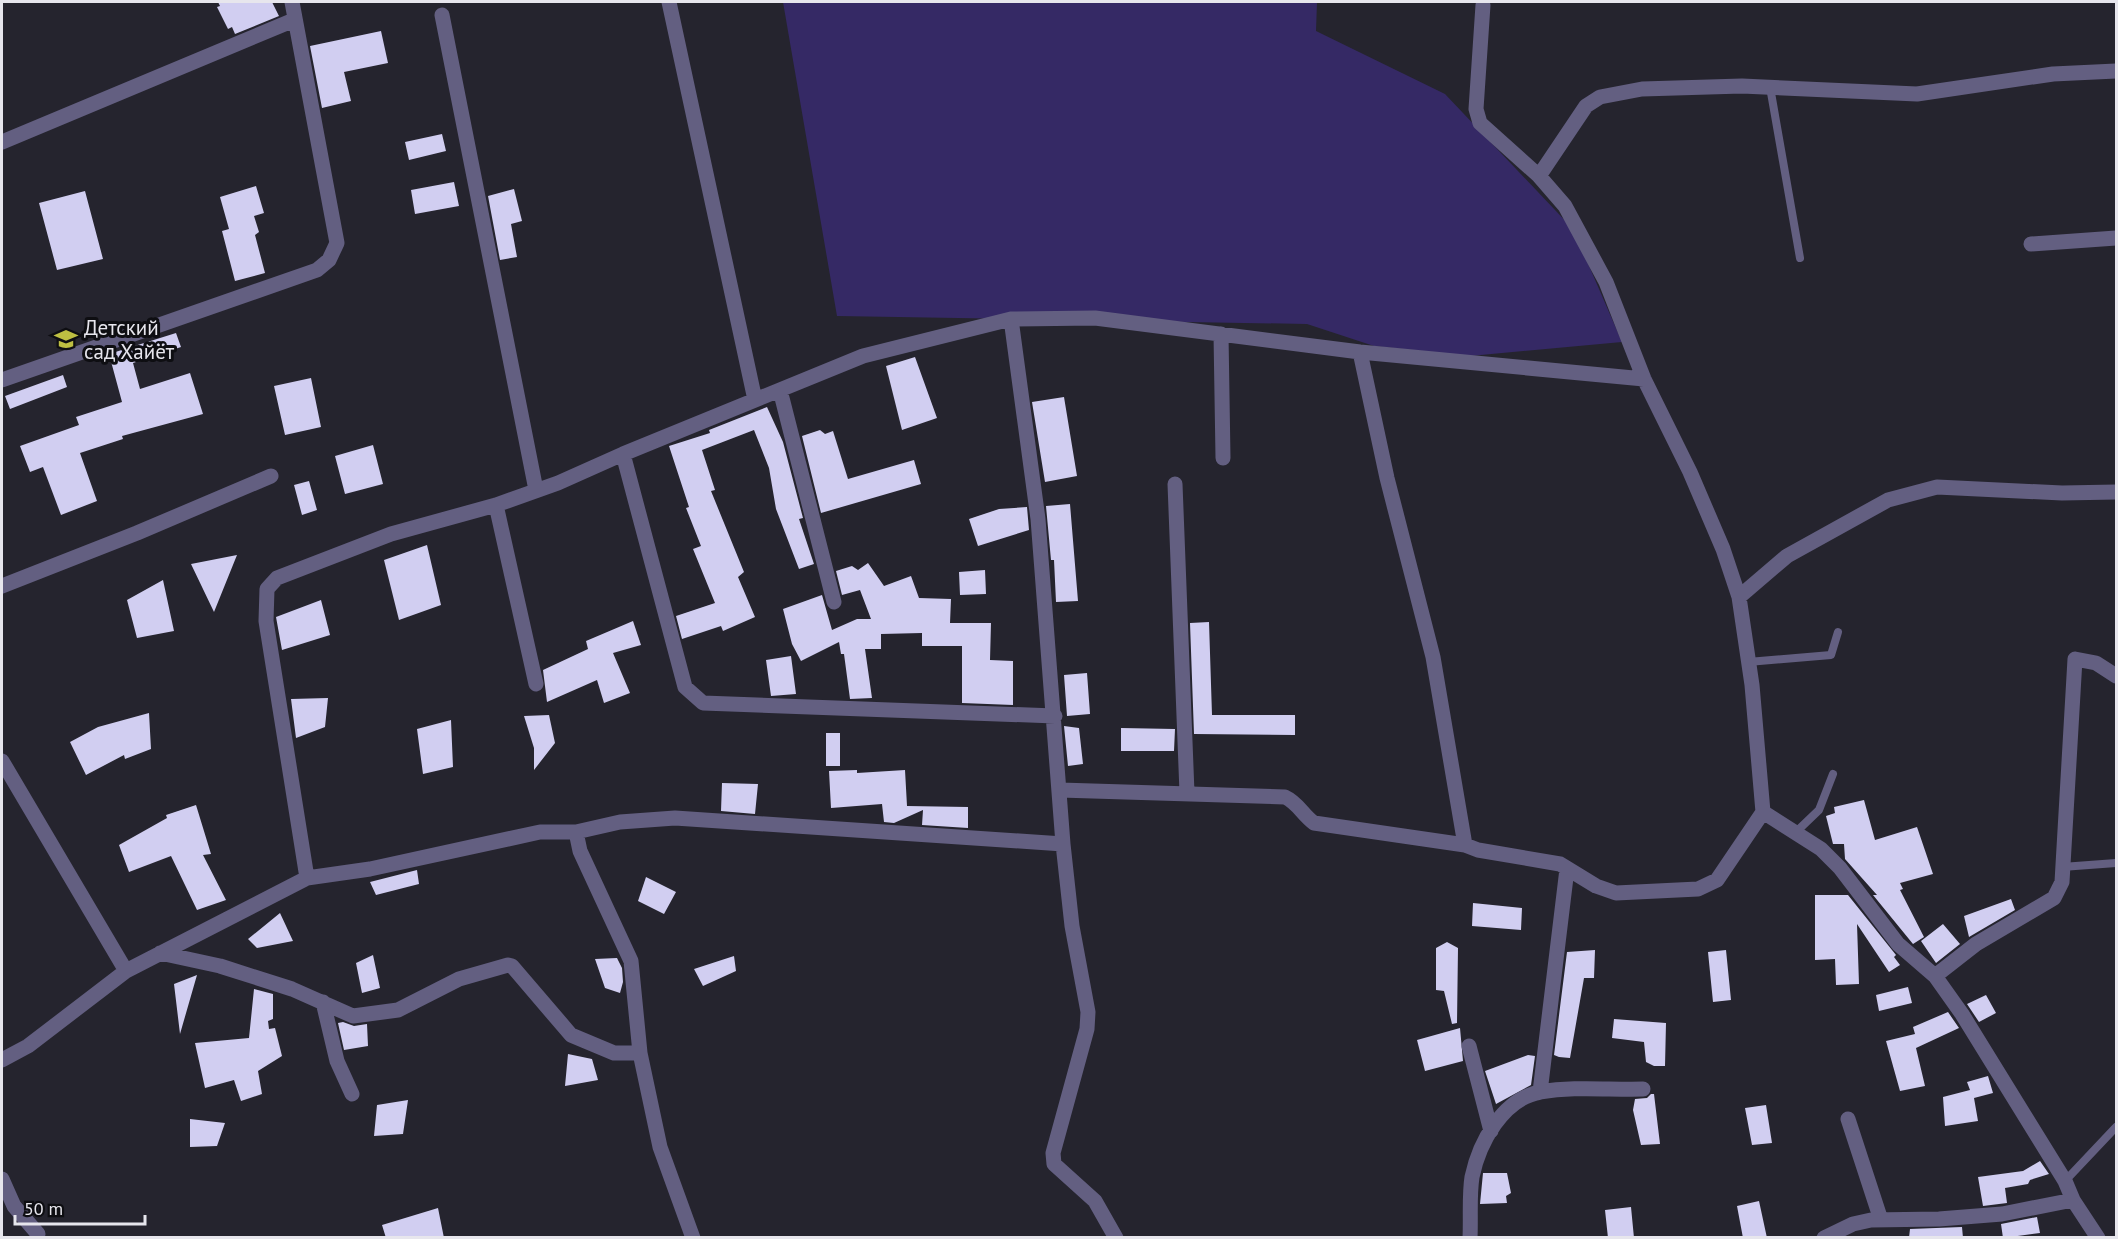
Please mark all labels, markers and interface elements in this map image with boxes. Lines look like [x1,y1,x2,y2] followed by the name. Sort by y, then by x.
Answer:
[84,314,175,365] place label: Детский сад Хайёт
[53,326,79,352] school or university icon: Детский сад Хайёт
[15,1188,146,1226] scale bar
[24,1197,63,1220] text: 50 m

